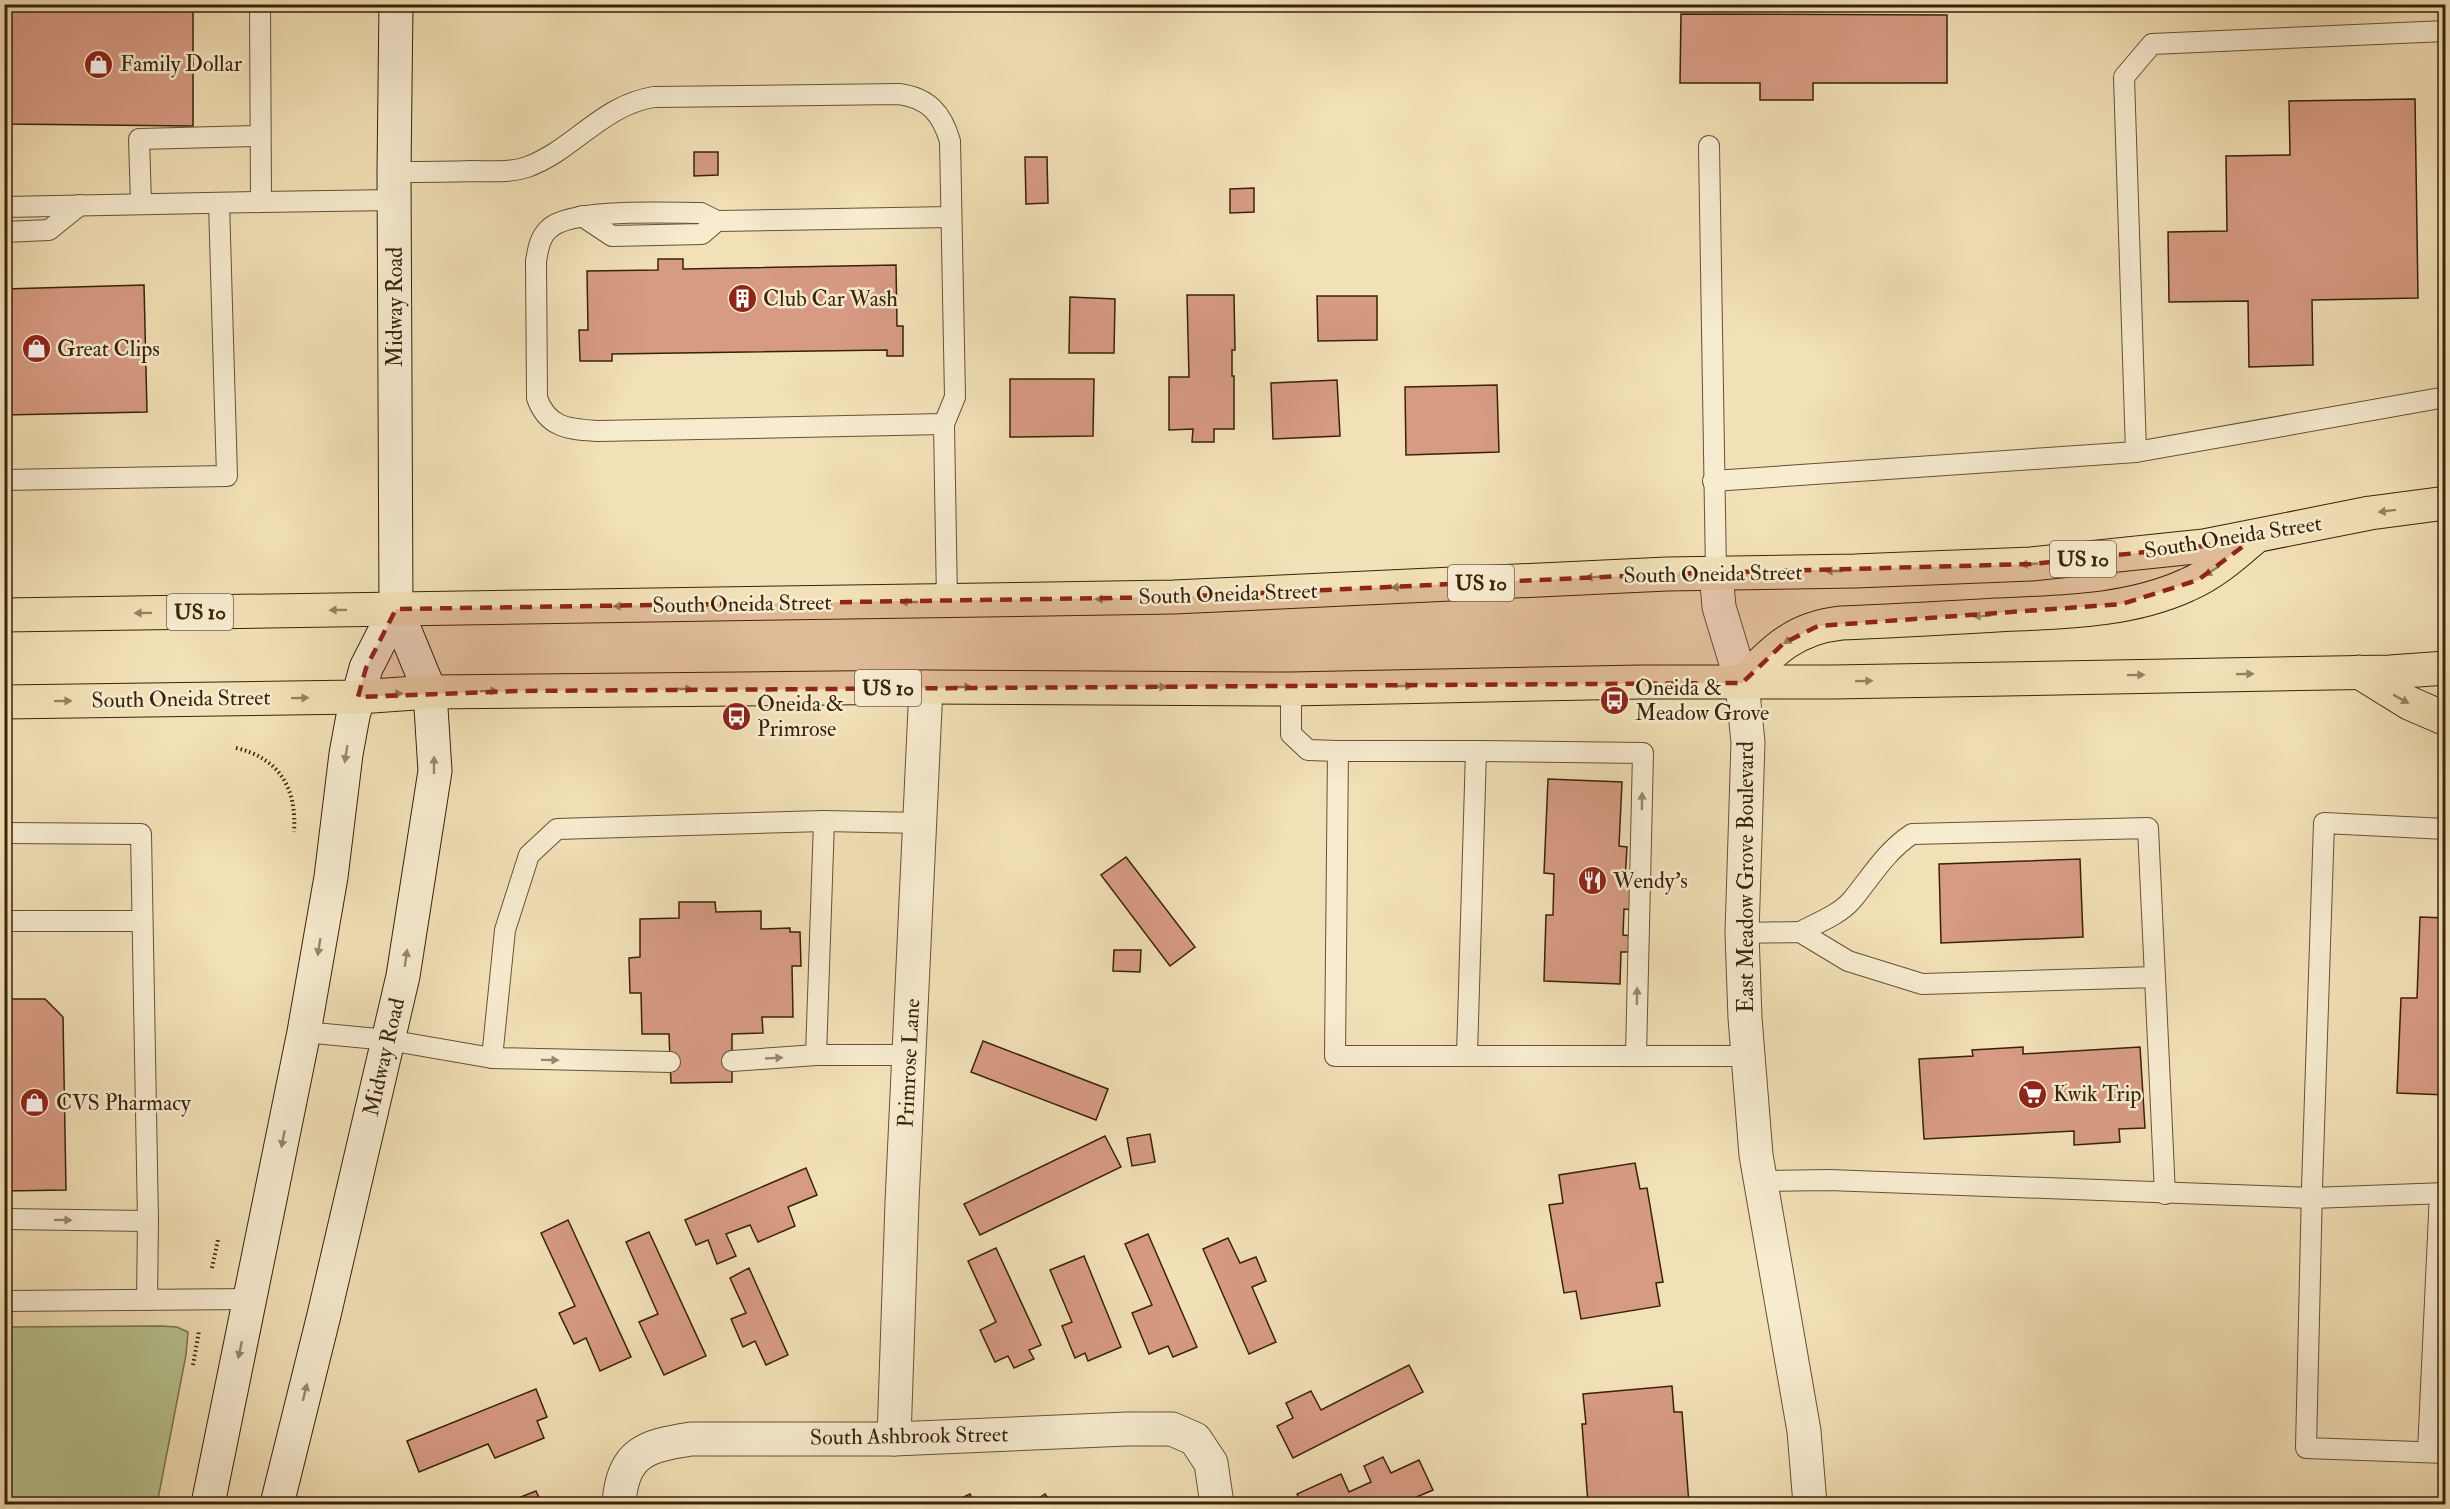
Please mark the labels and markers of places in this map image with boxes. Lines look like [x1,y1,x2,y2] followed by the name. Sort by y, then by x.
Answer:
[83,48,115,80] shop icon: Family Dollar
[120,50,243,78] place label: Family Dollar
[726,283,758,315] building icon: Club Car Wash
[763,285,898,313] place label: Club Car Wash
[20,333,52,365] shop icon: Great Clips
[57,335,160,364] place label: Great Clips
[1635,674,1769,727] place label: Oneida & Meadow Grove
[1598,685,1630,717] bus stop icon: Oneida & Meadow Grove
[757,690,844,743] place label: Oneida & Primrose
[720,701,752,733] bus stop icon: Oneida & Primrose
[1576,865,1608,897] restaurant icon: Wendy's
[1612,867,1688,895] place label: Wendy's
[2016,1078,2048,1110] supermarket icon: Kwik Trip
[2053,1080,2141,1109] place label: Kwik Trip
[19,1087,51,1119] shop icon: CVS Pharmacy
[56,1089,191,1117] place label: CVS Pharmacy

